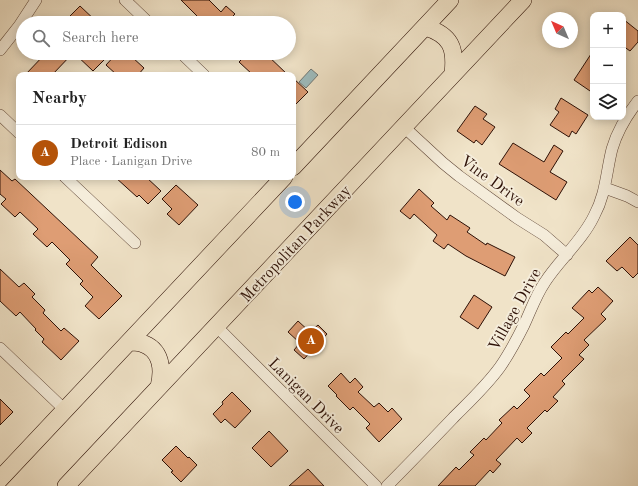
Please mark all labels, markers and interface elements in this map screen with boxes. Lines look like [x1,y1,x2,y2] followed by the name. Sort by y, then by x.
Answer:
[542,12,578,48] north arrow
[590,12,626,120] map controls
[590,12,626,48] button: +
[16,16,296,60] search box
[30,27,52,49] icon: search
[62,31,139,46] text: Search here
[590,48,626,84] button: −
[590,84,626,120] button: layers
[32,90,87,107] text: Nearby
[70,137,168,152] text: Detroit Edison
[40,146,50,159] text: A
[251,146,280,159] text: 80 m
[457,153,527,210] street label: Vine Drive
[70,155,192,168] text: Place · Lanigan Drive
[238,182,355,306] street label: Metropolitan Parkway
[285,192,305,212] your location
[487,266,545,354] street label: Village Drive
[298,326,324,356] pin: A
[265,356,346,437] street label: Lanigan Drive

